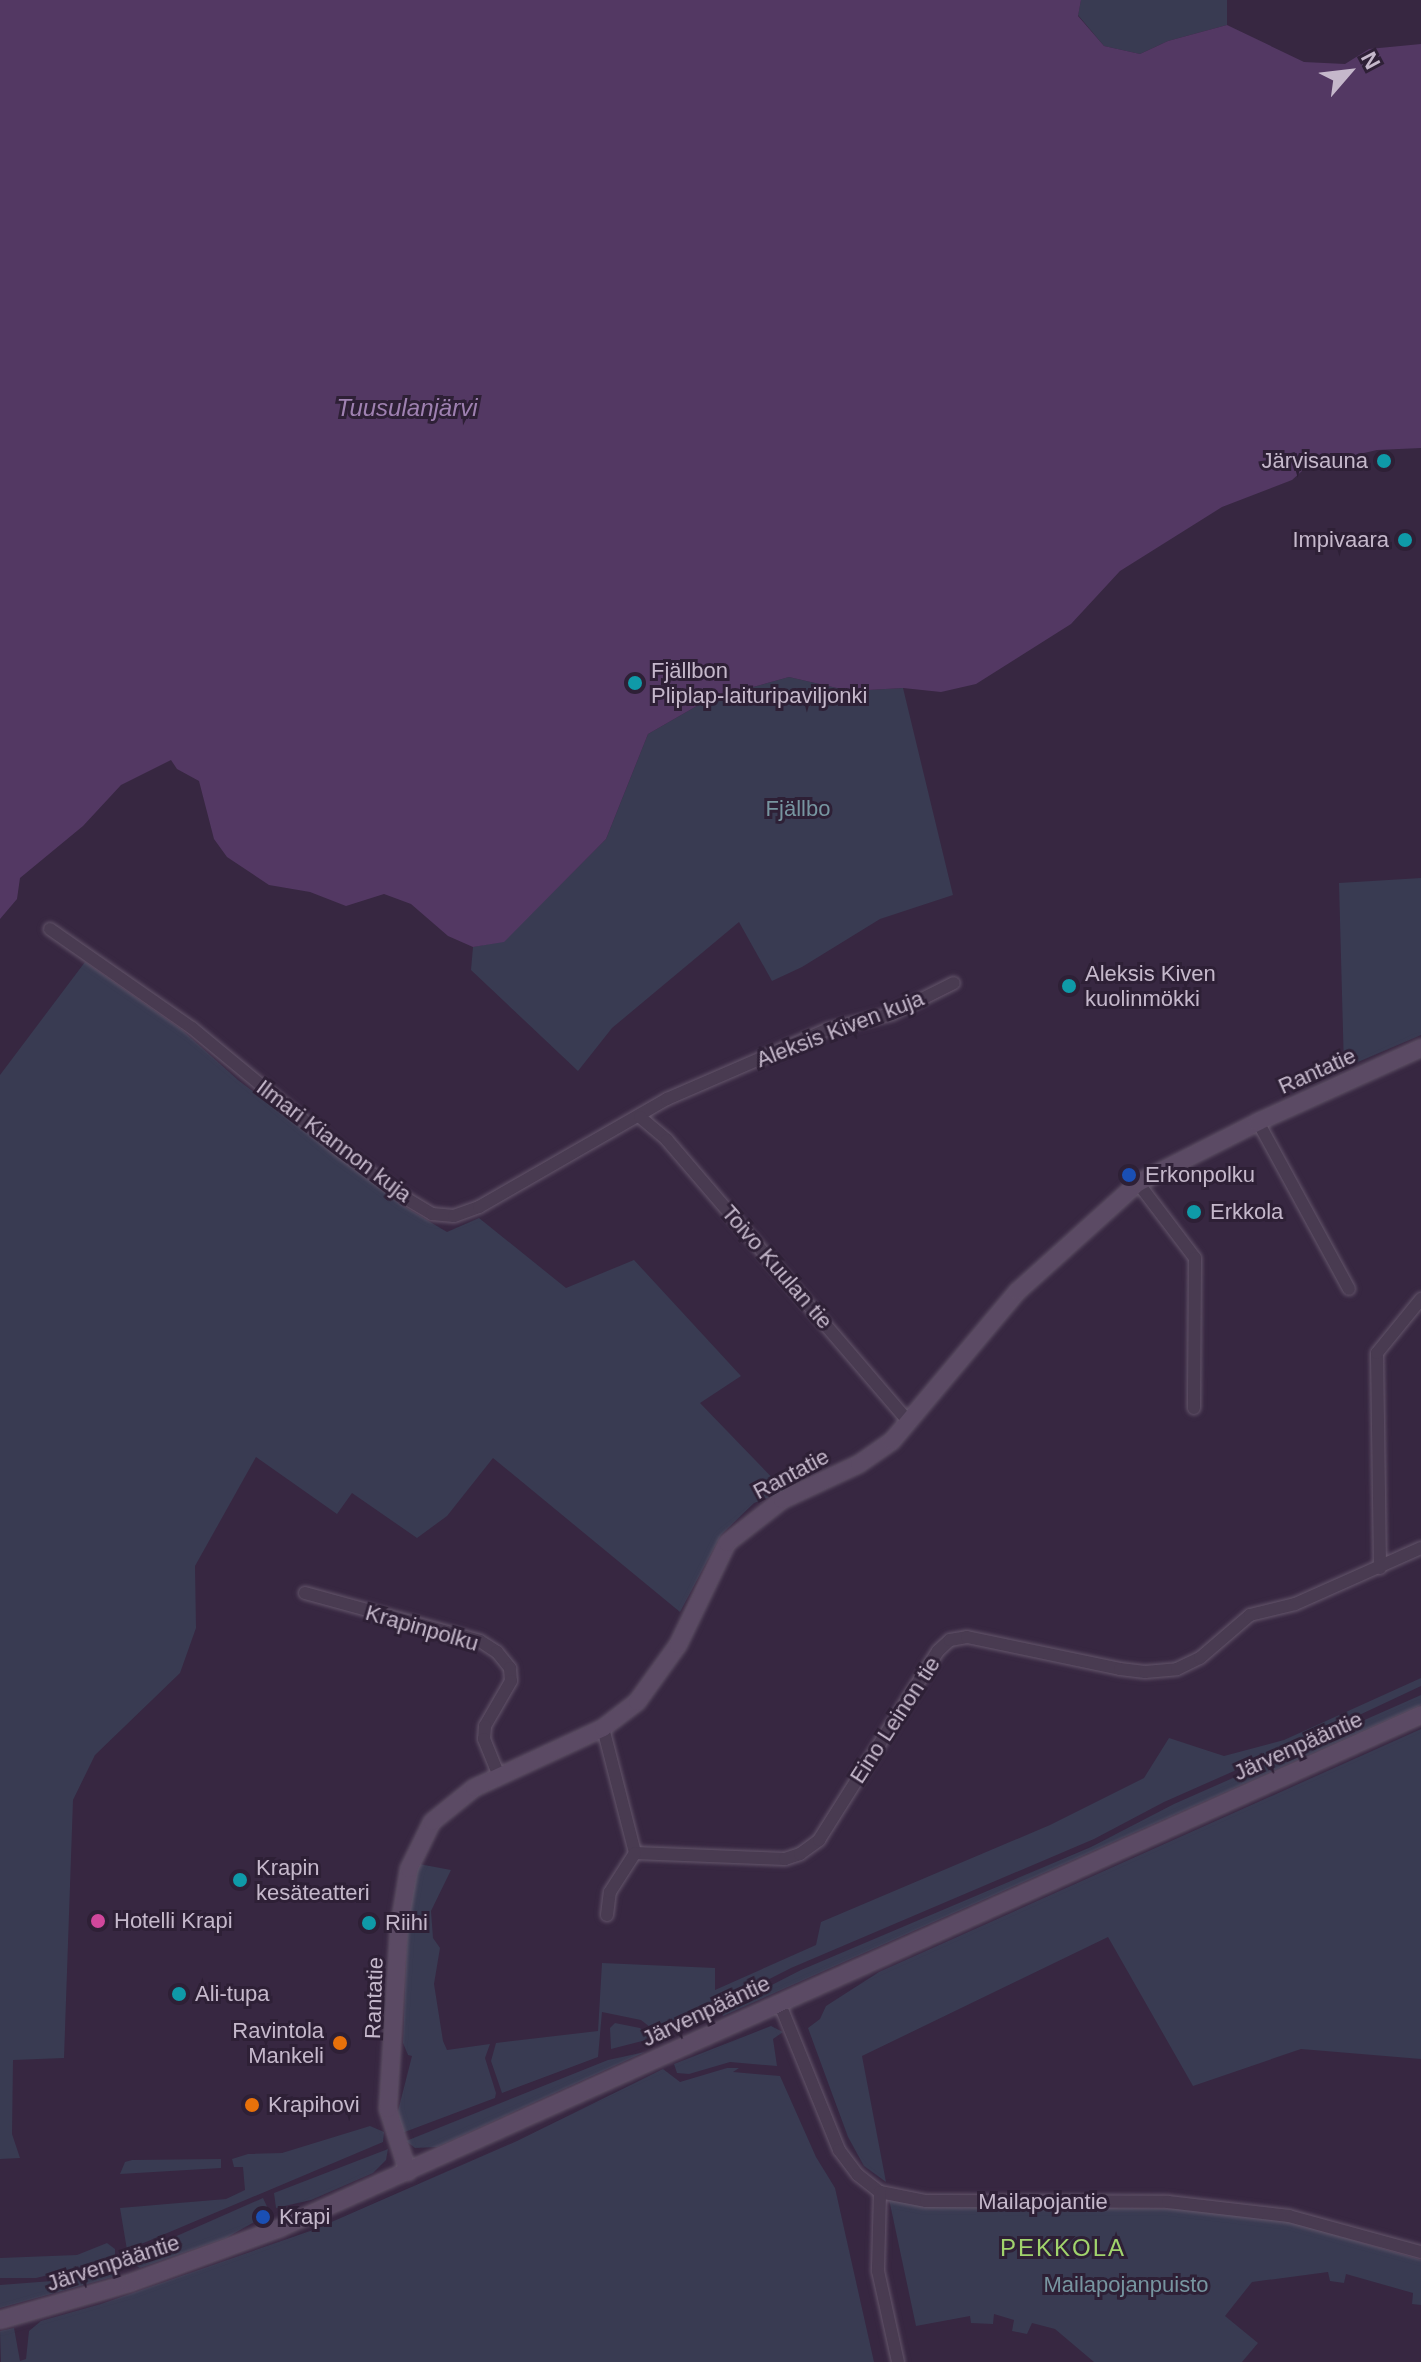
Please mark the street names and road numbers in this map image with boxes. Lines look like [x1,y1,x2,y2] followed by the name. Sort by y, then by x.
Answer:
[753,985,927,1073] street label: Aleksis Kiven kuja
[1274,1042,1360,1100] street label: Rantatie
[251,1074,417,1208] street label: Ilmari Kiannon kuja
[716,1200,838,1334] street label: Toivo Kuulan tie
[749,1443,833,1505] street label: Rantatie
[363,1599,481,1657] street label: Krapinpolku
[844,1652,946,1788] street label: Eino Leinon tie
[1230,1706,1366,1786] street label: Järvenpääntie
[359,1957,389,2039] street label: Rantatie
[638,1970,774,2052] street label: Järvenpääntie
[978,2189,1108,2215] street label: Mailapojantie
[43,2229,183,2297] street label: Järvenpääntie

